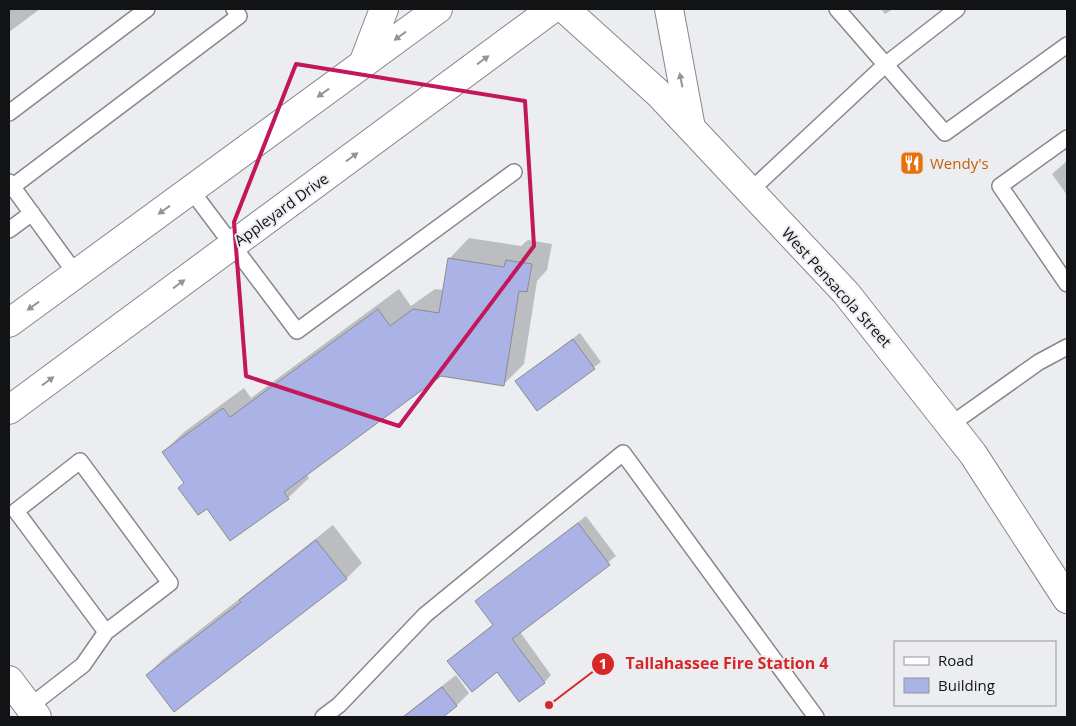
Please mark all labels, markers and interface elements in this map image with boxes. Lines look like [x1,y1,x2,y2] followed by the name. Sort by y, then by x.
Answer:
[394,31,407,41] one-way arrow
[476,55,490,65] one-way arrow
[677,71,685,87] one-way arrow
[317,88,330,98] one-way arrow
[899,150,925,176] restaurant icon: Wendy's
[345,151,358,162] one-way arrow
[930,153,989,173] place label: Wendy's
[230,168,332,250] street label: Appleyard Drive
[158,204,171,215] one-way arrow
[778,223,896,351] street label: West Pensacola Street
[172,279,186,289] one-way arrow
[27,300,40,311] one-way arrow
[41,375,54,386] one-way arrow
[894,641,1056,706] legend
[591,648,839,679] callout: Tallahassee Fire Station 4
[938,650,974,670] text: Road
[625,652,829,674] text: Tallahassee Fire Station 4
[599,653,607,673] text: 1
[938,675,995,695] text: Building

